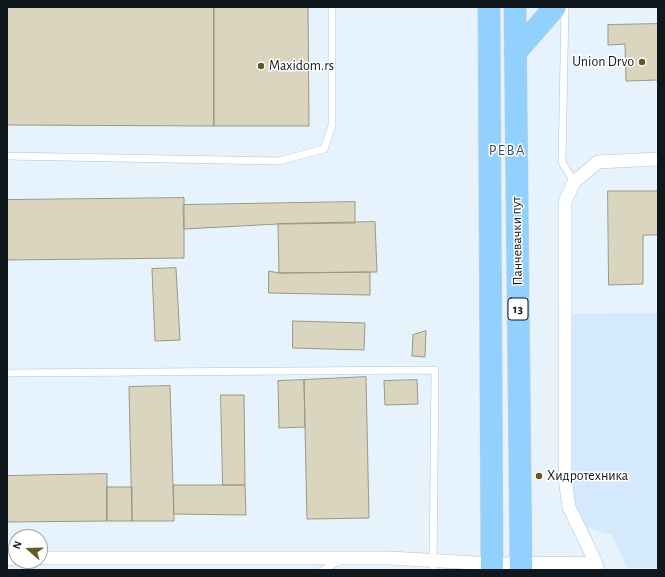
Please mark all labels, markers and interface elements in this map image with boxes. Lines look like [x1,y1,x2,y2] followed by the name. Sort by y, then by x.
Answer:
[572,54,634,70] place label: Union Drvo
[637,57,647,67] marker: Union Drvo
[269,58,334,74] place label: Maxidom.rs
[256,61,266,71] marker: Maxidom.rs
[488,141,526,159] district label: РЕВА
[508,196,526,286] street label: Панчевачки пут
[508,298,528,320] road number: 13
[547,468,628,484] place label: Хидротехника
[534,471,544,481] marker: Хидротехника
[8,529,48,569] north arrow
[11,540,24,551] text: N

